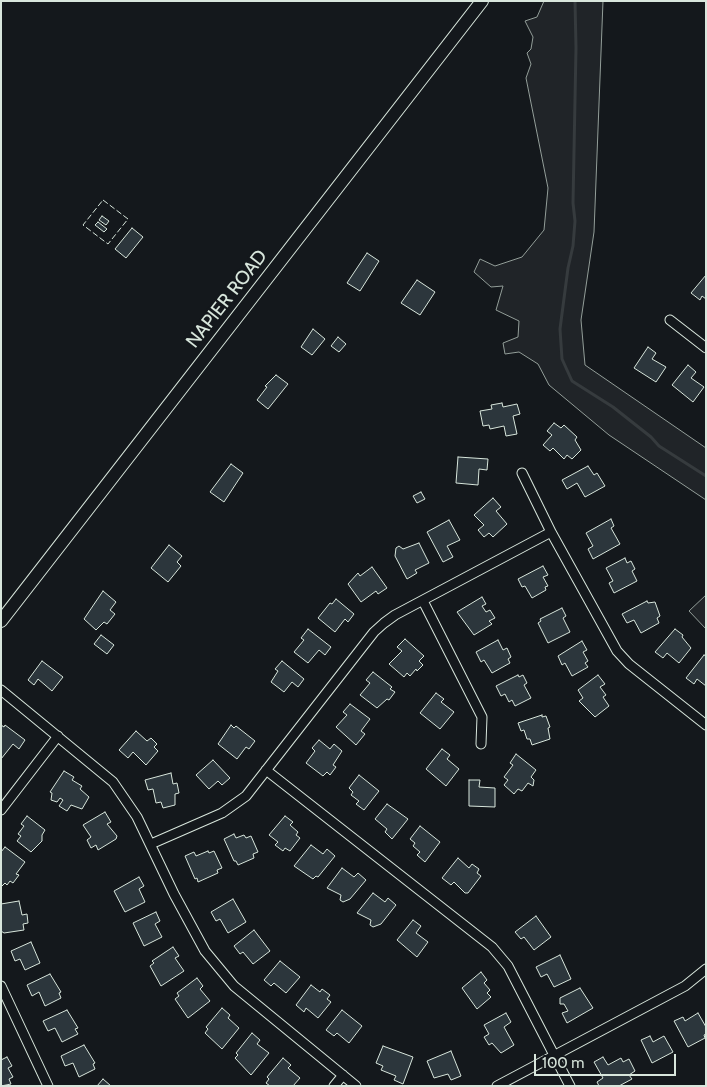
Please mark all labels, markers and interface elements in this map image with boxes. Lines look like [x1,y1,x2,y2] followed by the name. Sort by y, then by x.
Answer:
[182,245,272,353] street label: NAPIER ROAD
[537,1044,680,1076] scale bar
[542,1054,584,1072] text: 100 m

